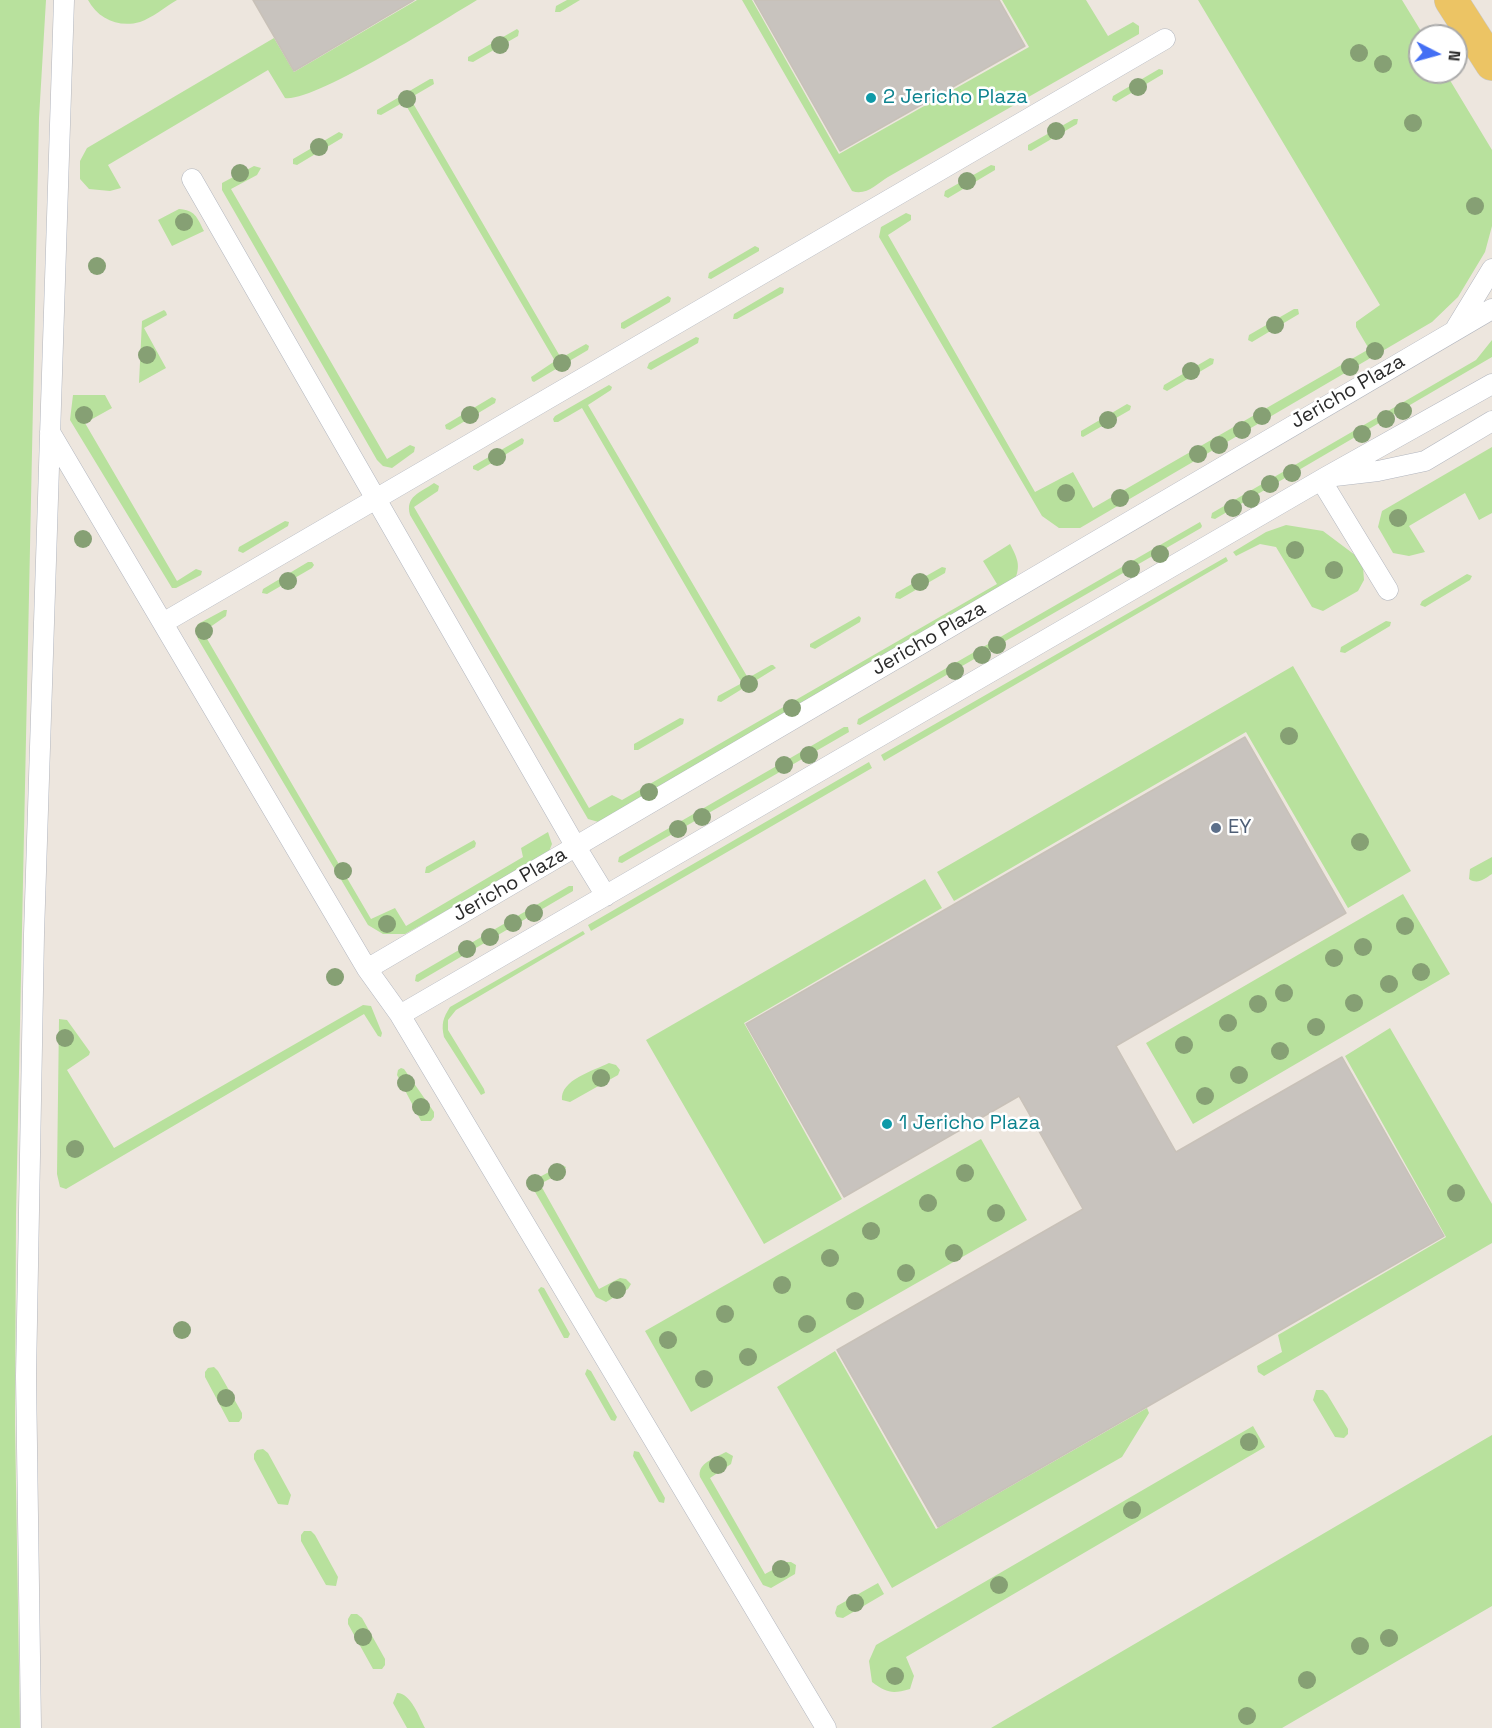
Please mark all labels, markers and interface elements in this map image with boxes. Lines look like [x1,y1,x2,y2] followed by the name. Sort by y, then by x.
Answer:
[1408,24,1468,84] north arrow
[1443,49,1465,62] text: N
[883,86,1028,110] place label: 2 Jericho Plaza
[864,91,878,105] marker: 2 Jericho Plaza
[1287,350,1409,434] street label: Jericho Plaza
[868,597,990,681] street label: Jericho Plaza
[1228,816,1251,840] place label: EY
[1209,821,1223,835] marker: EY
[449,843,571,927] street label: Jericho Plaza
[899,1112,1040,1136] place label: 1 Jericho Plaza
[880,1117,894,1131] marker: 1 Jericho Plaza

